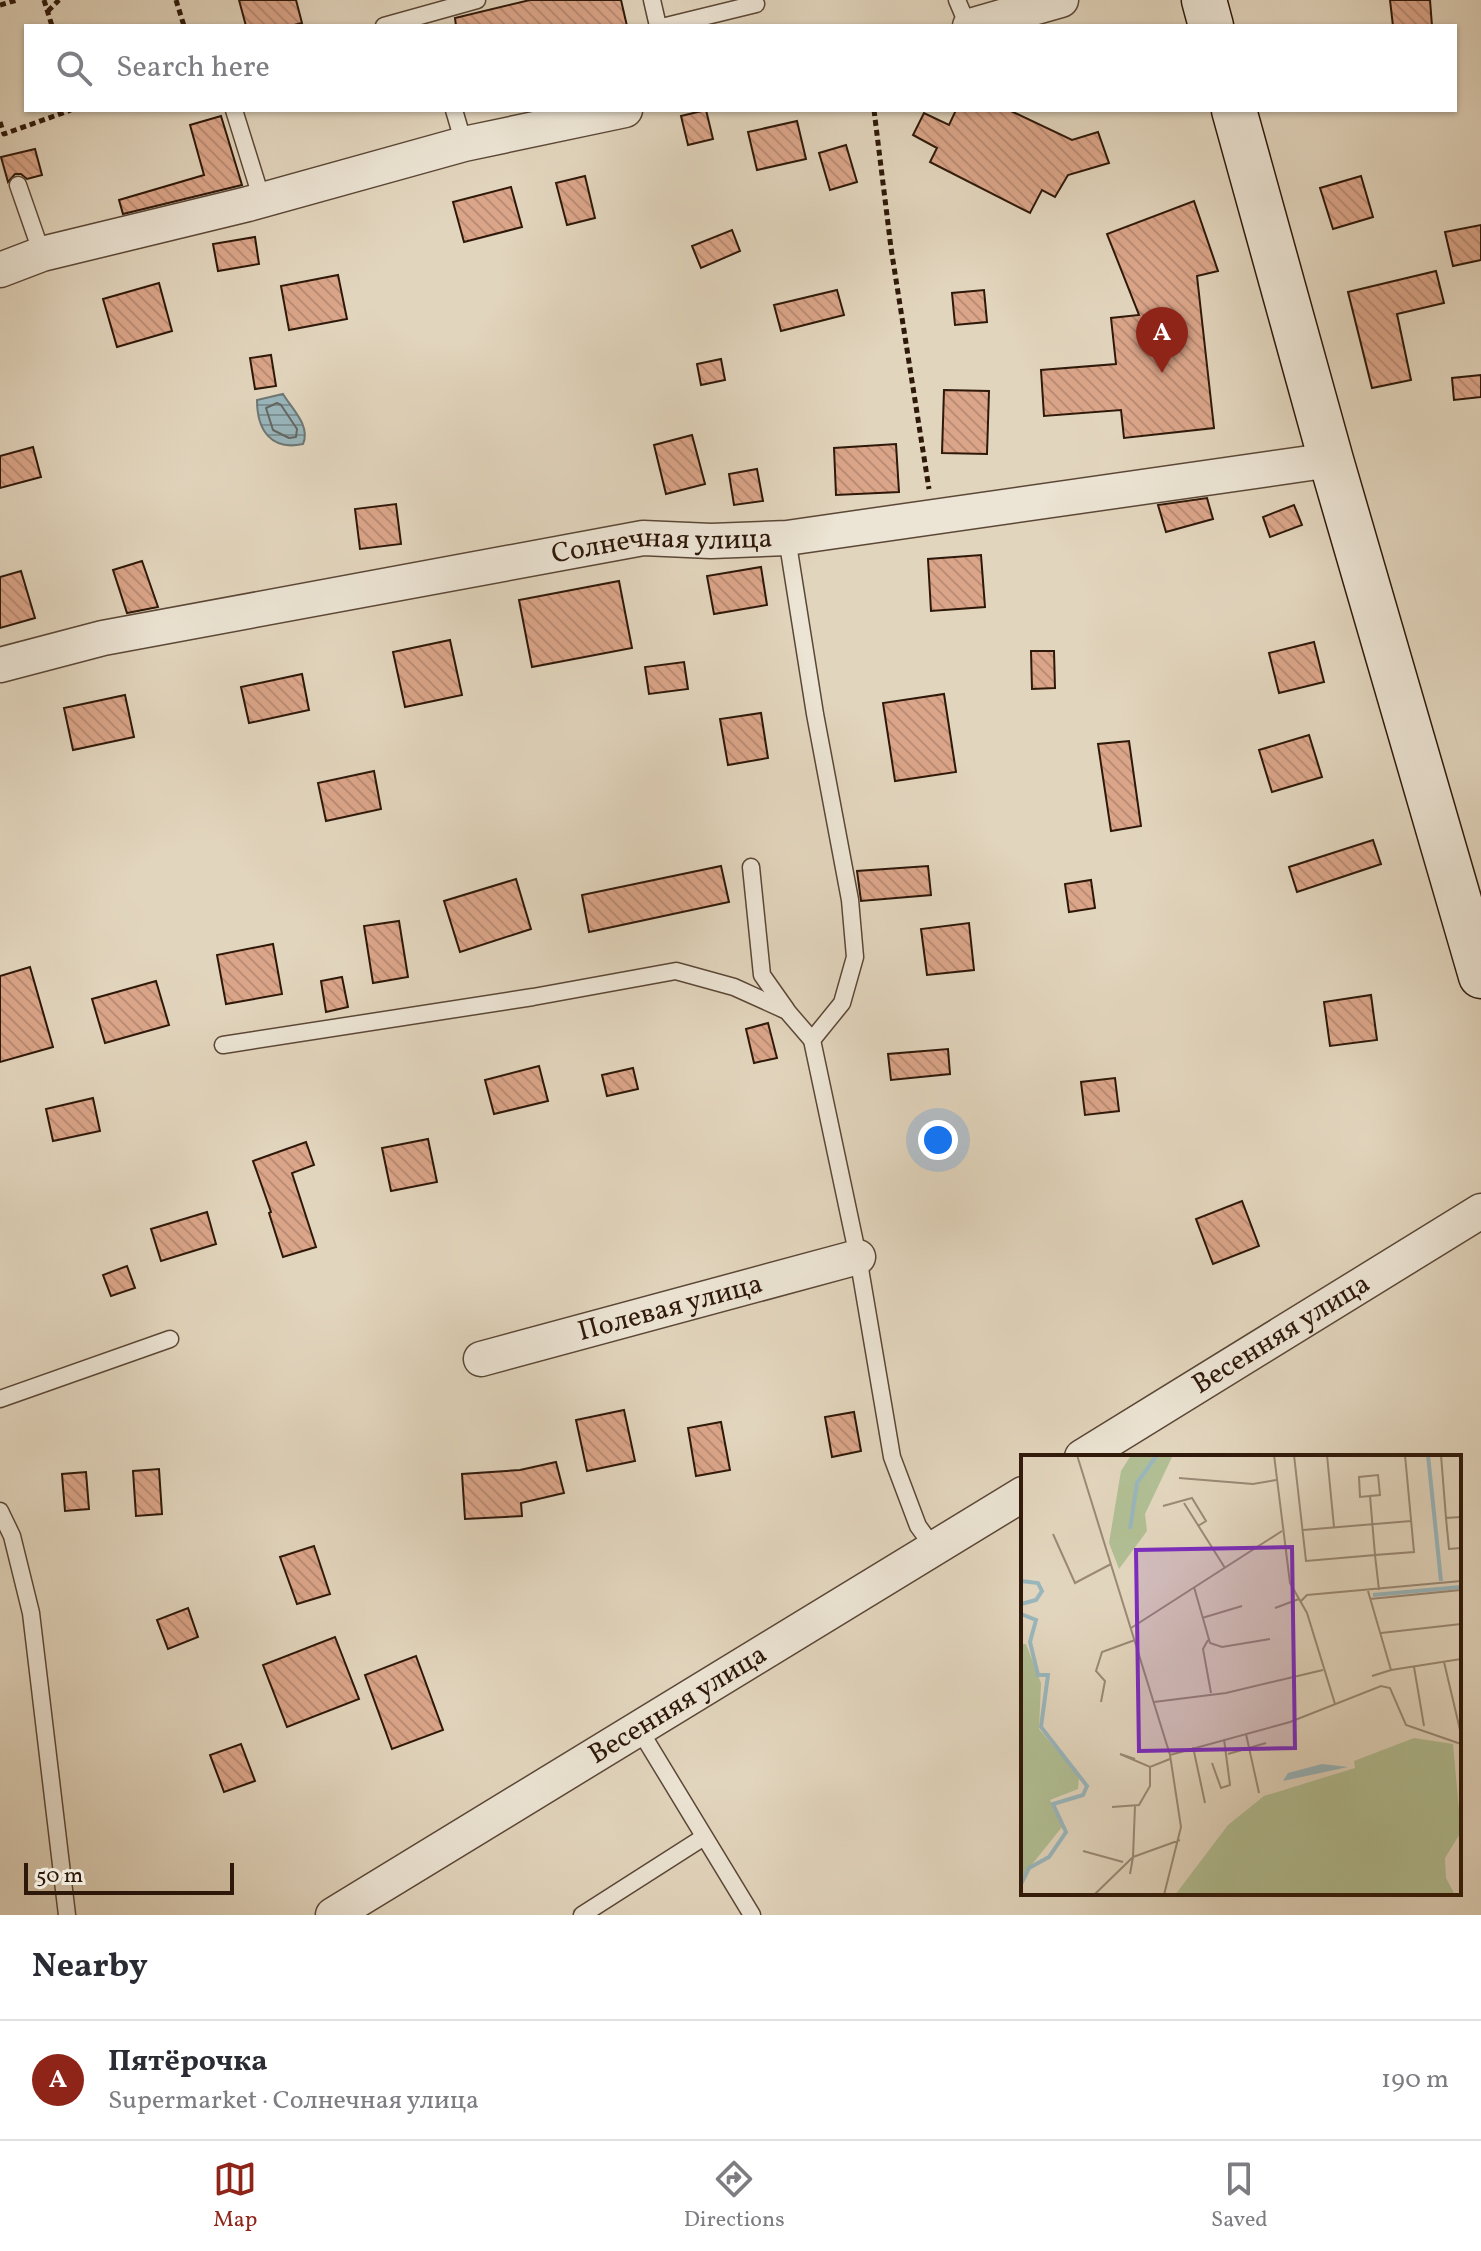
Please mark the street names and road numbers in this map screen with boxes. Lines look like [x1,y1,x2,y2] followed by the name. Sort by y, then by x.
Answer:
[548,519,773,574] street label: Солнечная улица
[574,1264,767,1351] street label: Полевая улица
[1185,1264,1378,1404] street label: Весенняя улица
[581,1635,775,1774] street label: Весенняя улица

